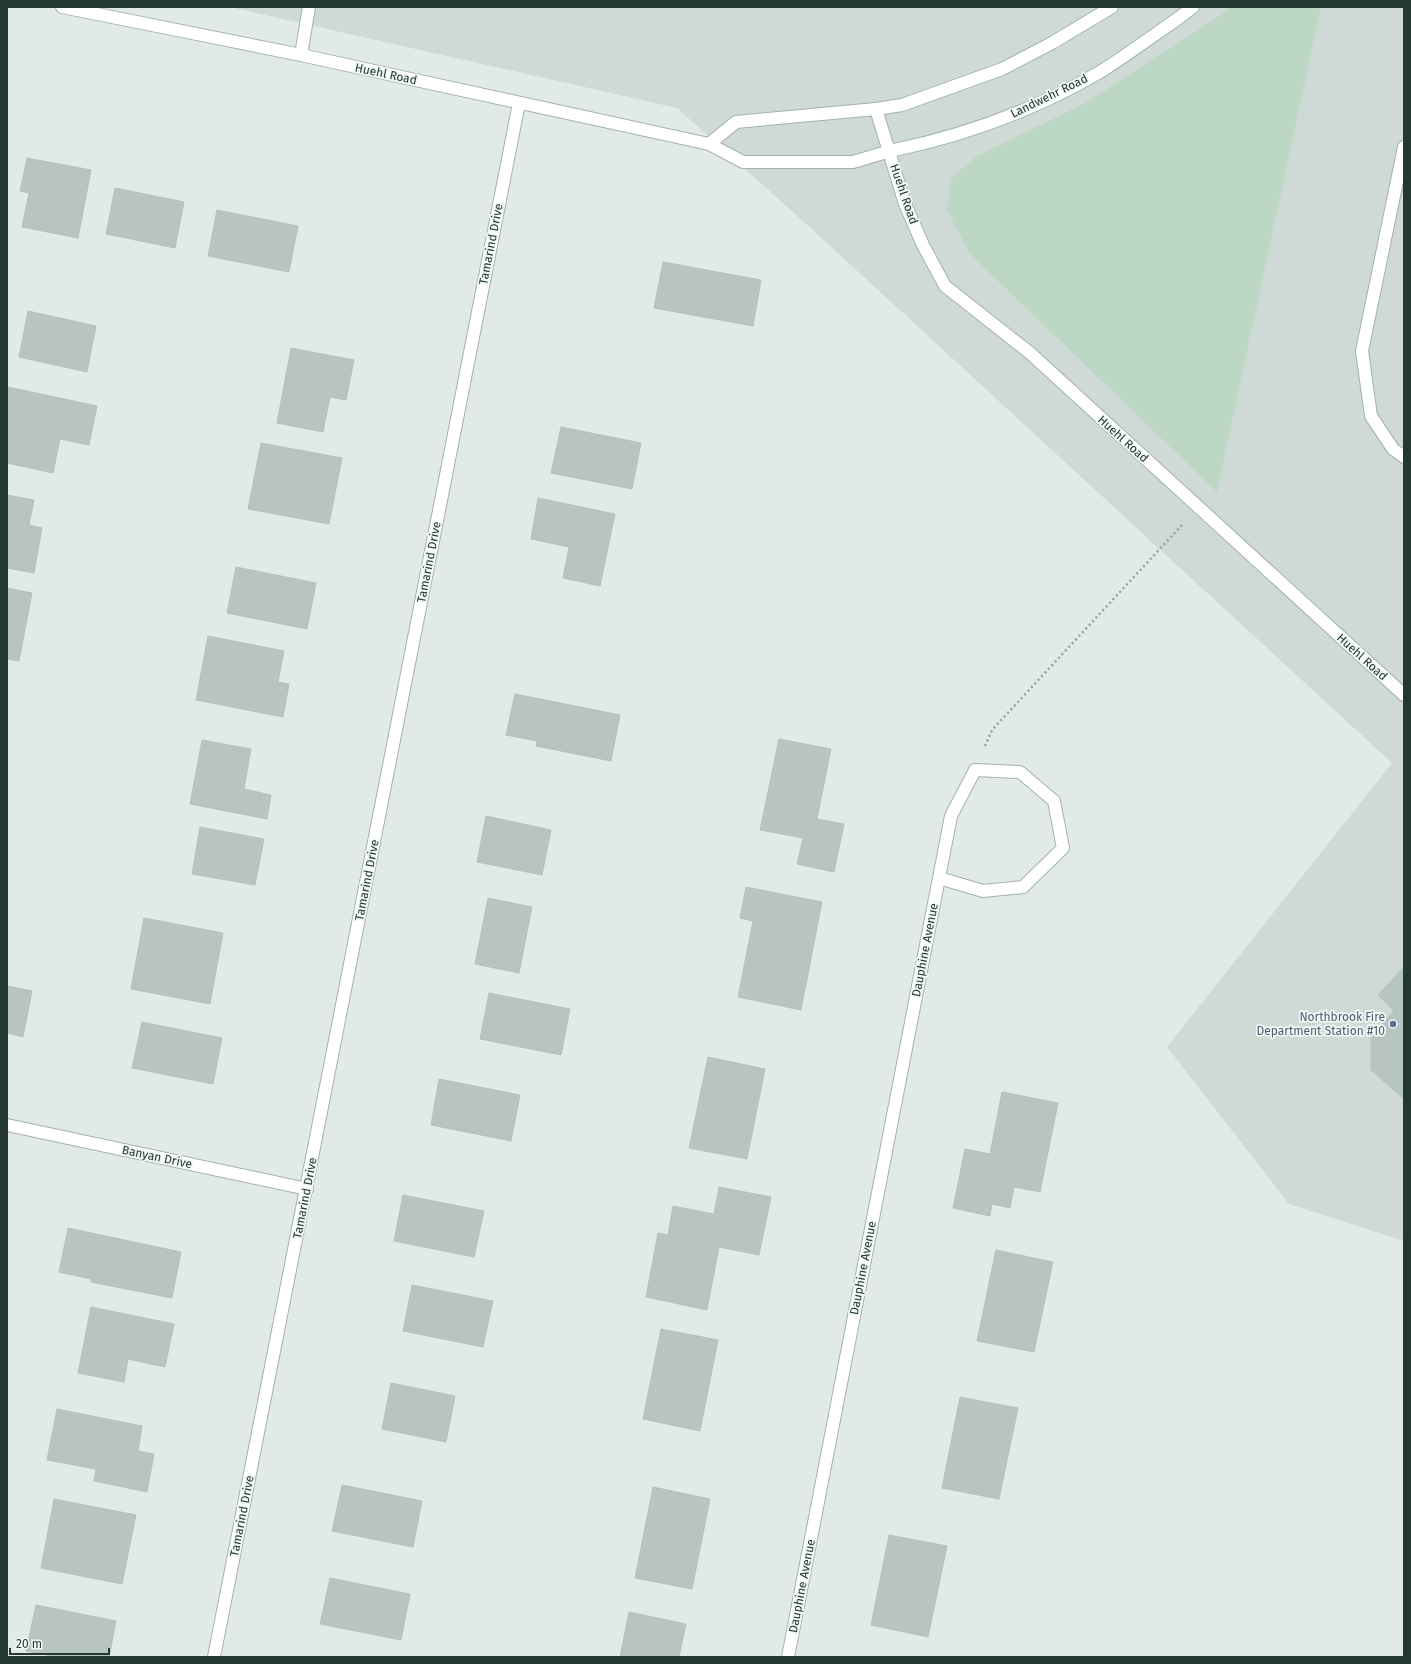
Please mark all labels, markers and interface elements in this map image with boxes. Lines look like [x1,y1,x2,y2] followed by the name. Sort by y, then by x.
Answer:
[354,61,418,87] street label: Huehl Road
[1008,71,1090,121] street label: Landwehr Road
[887,162,921,226] street label: Huehl Road
[476,202,506,286] street label: Tamarind Drive
[1095,413,1151,465] street label: Huehl Road
[414,520,444,604] street label: Tamarind Drive
[1334,631,1390,683] street label: Huehl Road
[352,838,382,922] street label: Tamarind Drive
[909,902,941,998] street label: Dauphine Avenue
[1257,1010,1385,1038] place label: Northbrook Fire Department Station #10
[1388,1019,1398,1029] marker: Northbrook Fire Department Station #10
[121,1143,193,1171] street label: Banyan Drive
[290,1156,320,1240] street label: Tamarind Drive
[847,1220,879,1316] street label: Dauphine Avenue
[227,1474,257,1558] street label: Tamarind Drive
[786,1538,818,1634] street label: Dauphine Avenue
[10,1630,109,1656] scale bar
[16,1637,42,1651] text: 20 m

